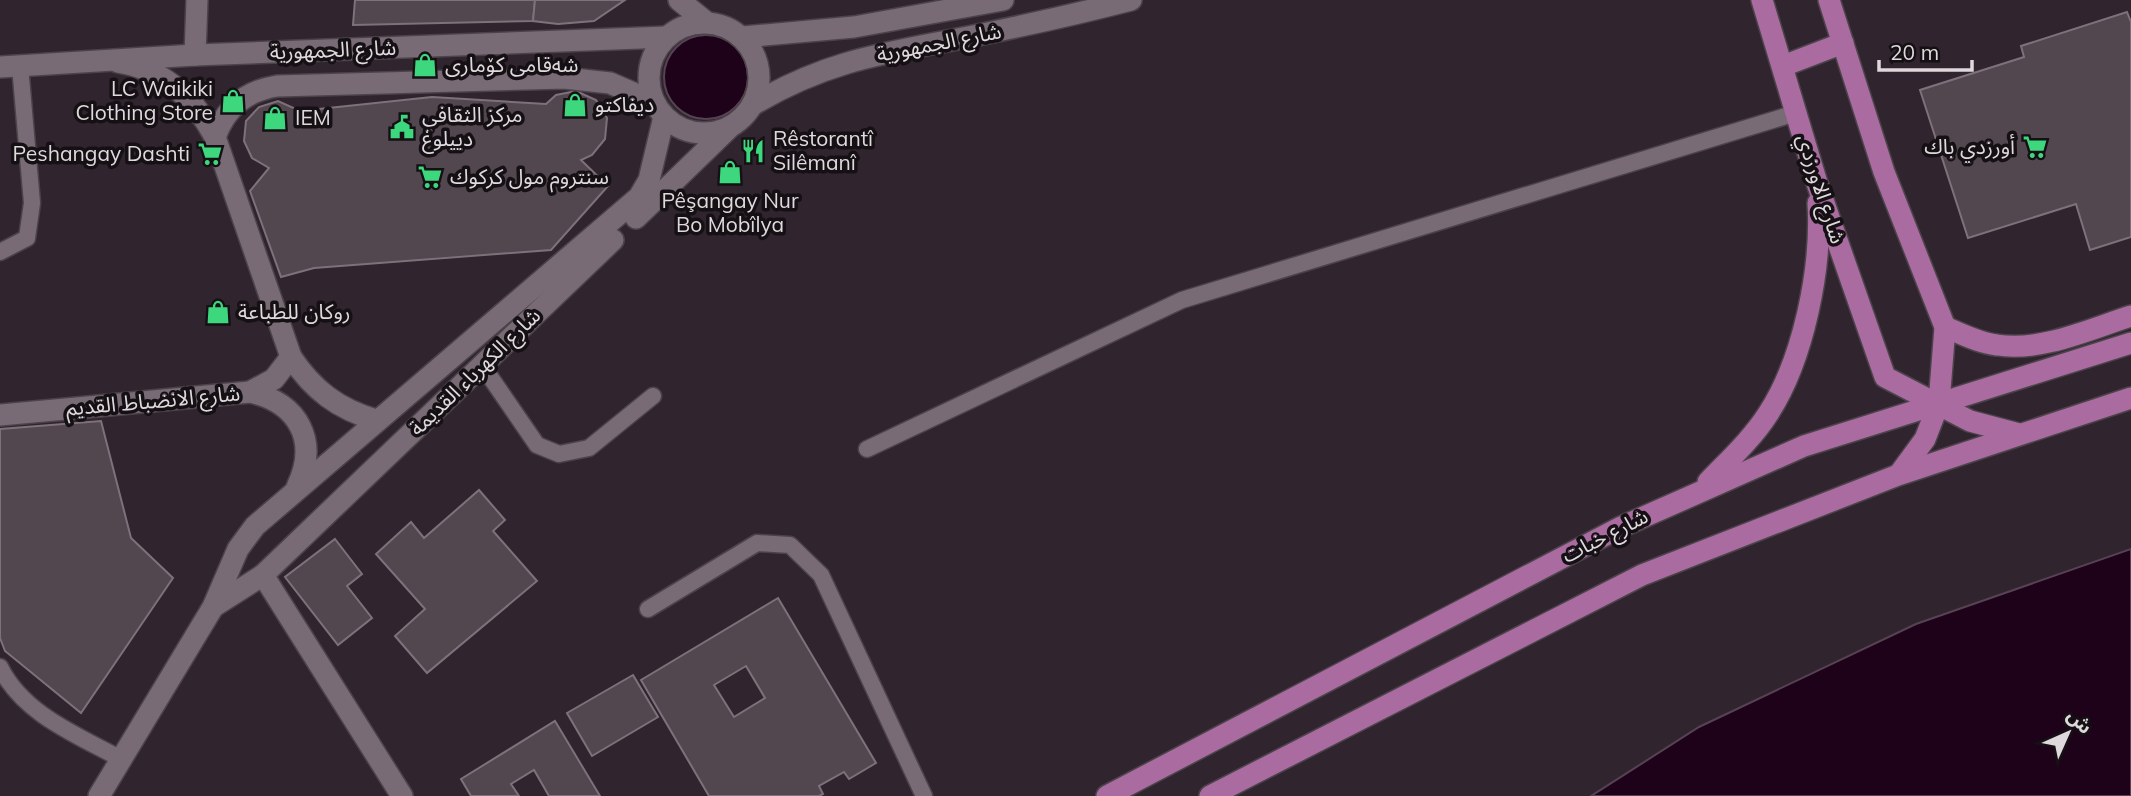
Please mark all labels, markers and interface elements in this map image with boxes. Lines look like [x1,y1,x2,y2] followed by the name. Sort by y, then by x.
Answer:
[874,17,1004,70] street label: شارع الجمهورية
[1879,28,1972,72] scale bar
[269,34,397,67] street label: شارع الجمهورية
[1890,39,1939,65] text: 20 m
[411,51,439,79] shop icon: شەقامی کۆماری
[445,51,579,77] place label: شەقامی کۆماری
[75,75,213,125] place label: LC Waikiki Clothing Store
[219,87,247,115] shop icon: LC Waikiki Clothing Store
[561,91,589,119] shop icon: ديفاكتو
[595,91,654,117] place label: ديفاكتو
[422,101,523,154] place label: مركز الثقافي دييلوغ
[261,104,289,132] shop icon: IEM
[295,104,331,130] place label: IEM
[388,113,416,141] public building icon: مركز الثقافي دييلوغ
[773,125,874,175] place label: Rêstorantî Silêmanî
[1788,131,1852,248] street label: شارع الاورزدي
[1924,133,2015,163] place label: أورزدي باك
[2021,133,2049,161] supermarket icon: أورزدي باك
[739,137,767,165] restaurant icon: Rêstorantî Silêmanî
[13,140,190,166] place label: Peshangay Dashti
[196,140,224,168] supermarket icon: Peshangay Dashti
[716,158,744,186] shop icon: Pêşangay Nur Bo Mobîlya
[416,163,444,191] supermarket icon: سنتروم مول كركوك
[450,163,609,193] place label: سنتروم مول كركوك
[661,187,799,237] place label: Pêşangay Nur Bo Mobîlya
[204,298,232,326] shop icon: روكان للطباعة
[238,298,350,324] place label: روكان للطباعة
[403,302,547,443] street label: شارع الكهرباء القديمة
[65,379,241,424] street label: شارع الانضباط القديم
[1557,502,1653,570] street label: شارع خبات
[2033,698,2103,768] north arrow
[2062,703,2098,739] text: ش

